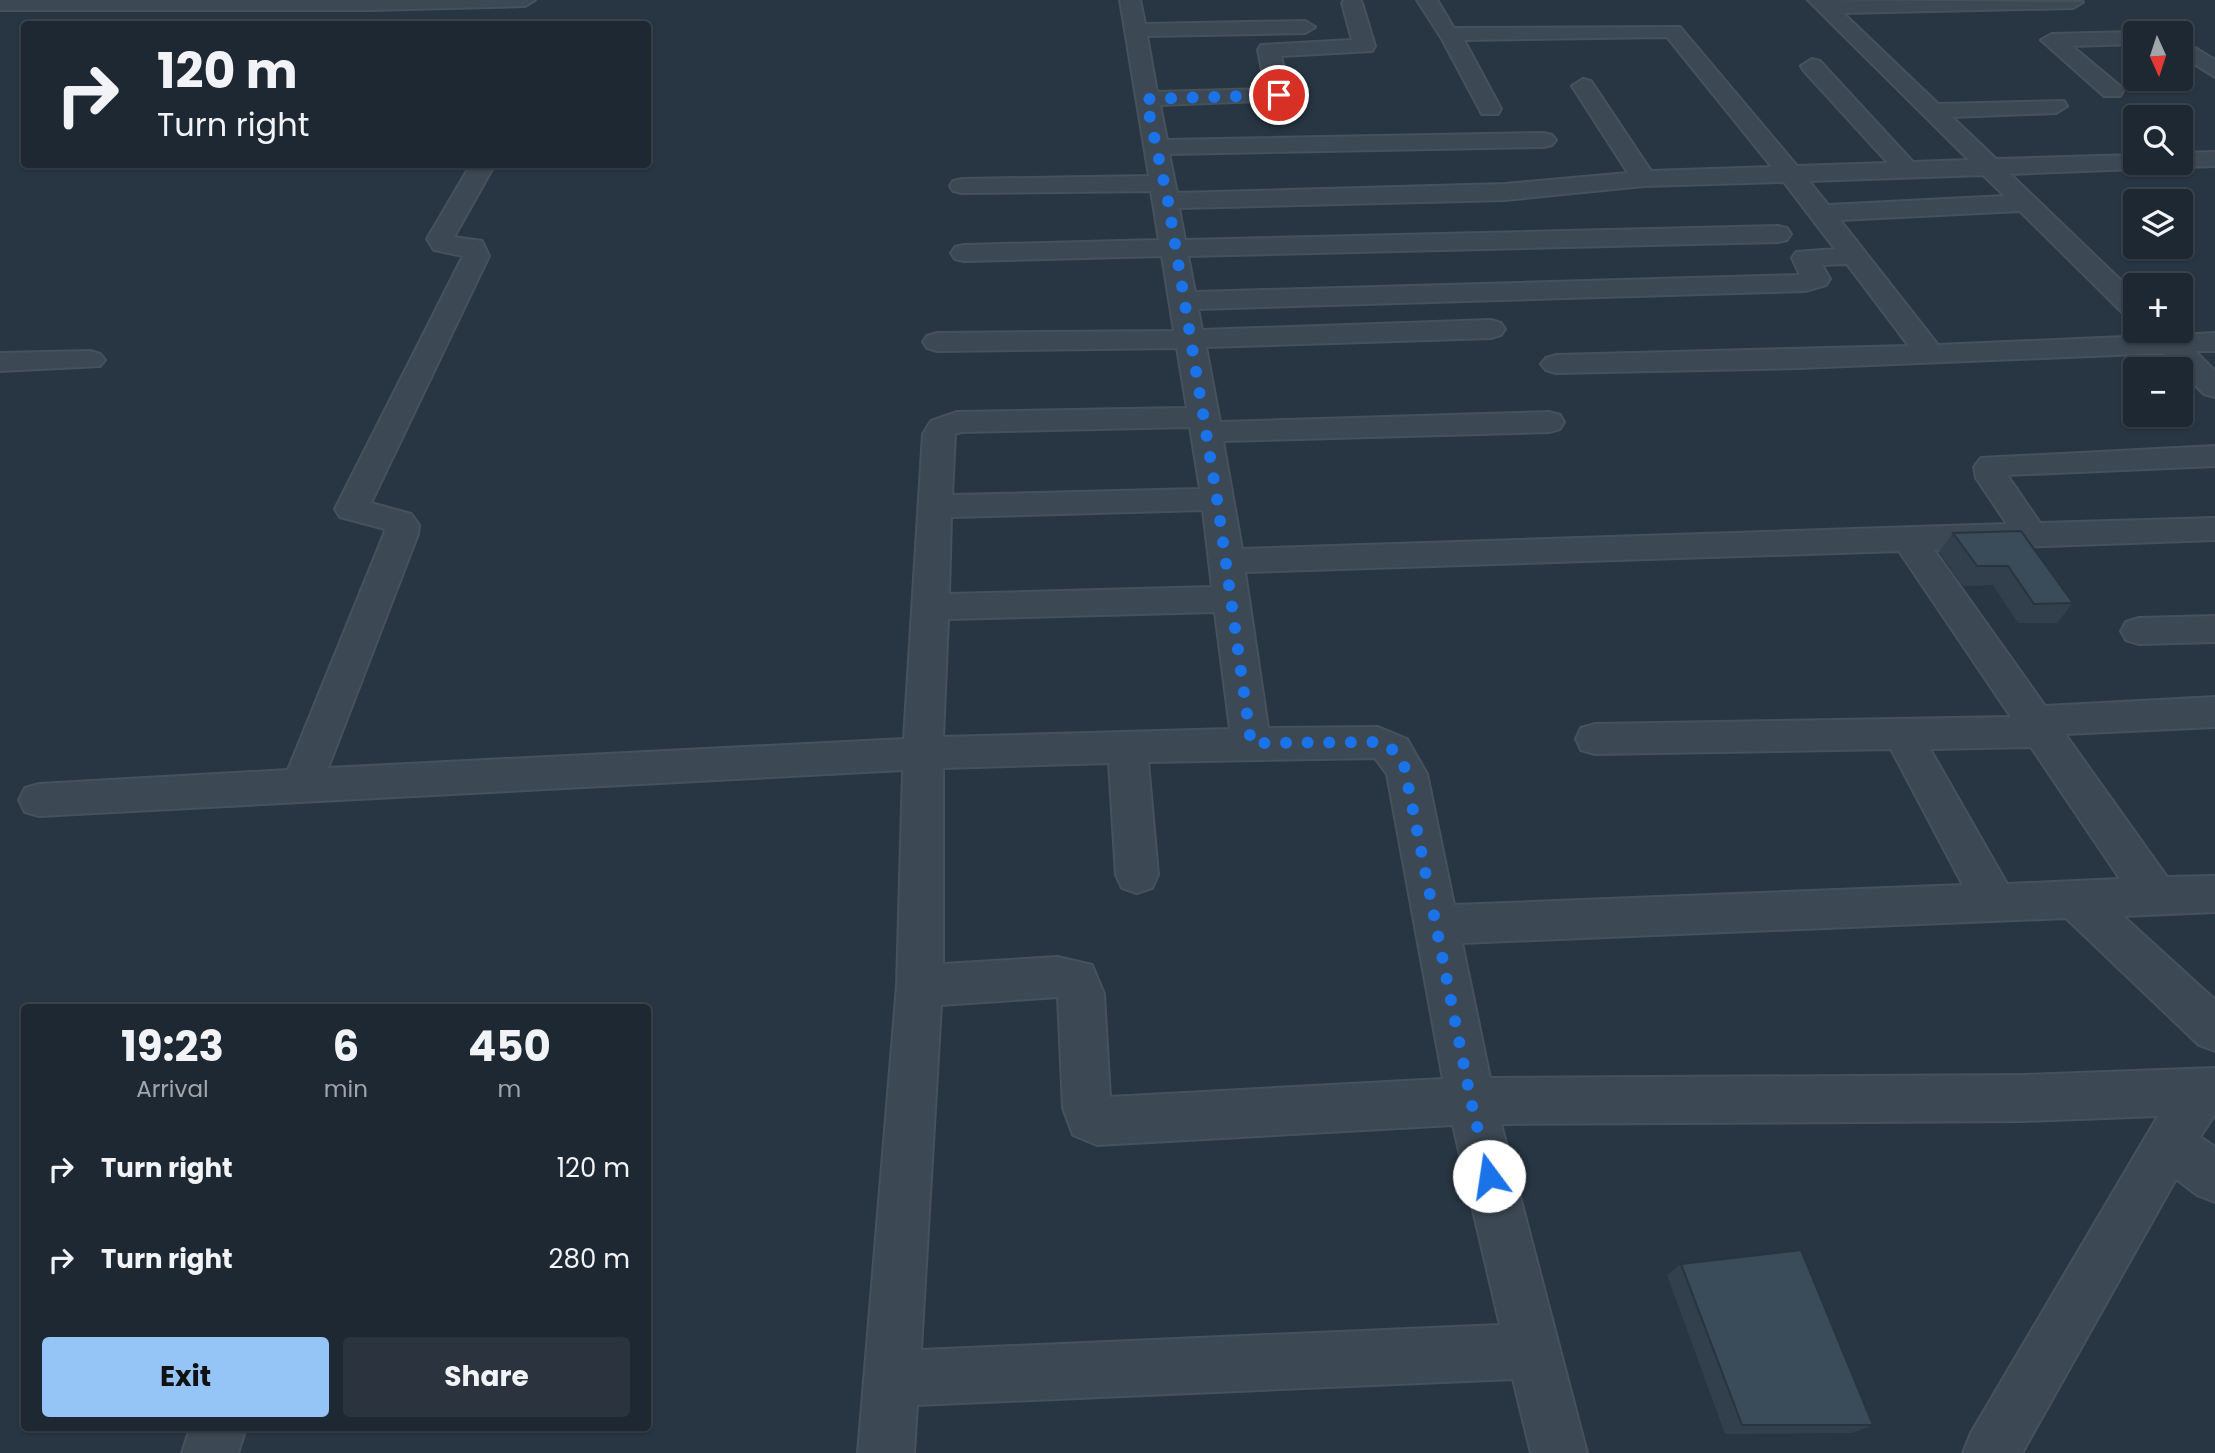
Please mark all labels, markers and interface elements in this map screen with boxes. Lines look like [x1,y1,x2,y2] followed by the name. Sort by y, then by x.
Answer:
[2123,21,2193,91] north arrow
[2123,21,2193,427] map controls
[157,37,298,105] text: 120 m
[42,49,133,140] icon: right
[1249,65,1309,125] pin
[1260,76,1298,114] icon: arrive
[157,102,309,147] text: Turn right
[2123,105,2193,175] button: search
[2123,189,2193,259] button: layers
[2123,273,2193,343] button: +
[2123,357,2193,427] button: −
[121,1017,224,1076] text: 19:23
[333,1017,359,1076] text: 6
[468,1017,551,1076] text: 450
[136,1073,209,1105] text: Arrival
[324,1073,368,1105] text: min
[498,1073,521,1105] text: m
[1452,1139,1526,1213] position arrow
[42,1150,80,1188] icon: right
[101,1150,233,1186] text: Turn right
[557,1150,630,1186] text: 120 m
[42,1241,80,1279] icon: right
[101,1241,233,1277] text: Turn right
[549,1241,630,1277] text: 280 m
[42,1337,329,1417] button: Exit
[343,1337,630,1417] button: Share

